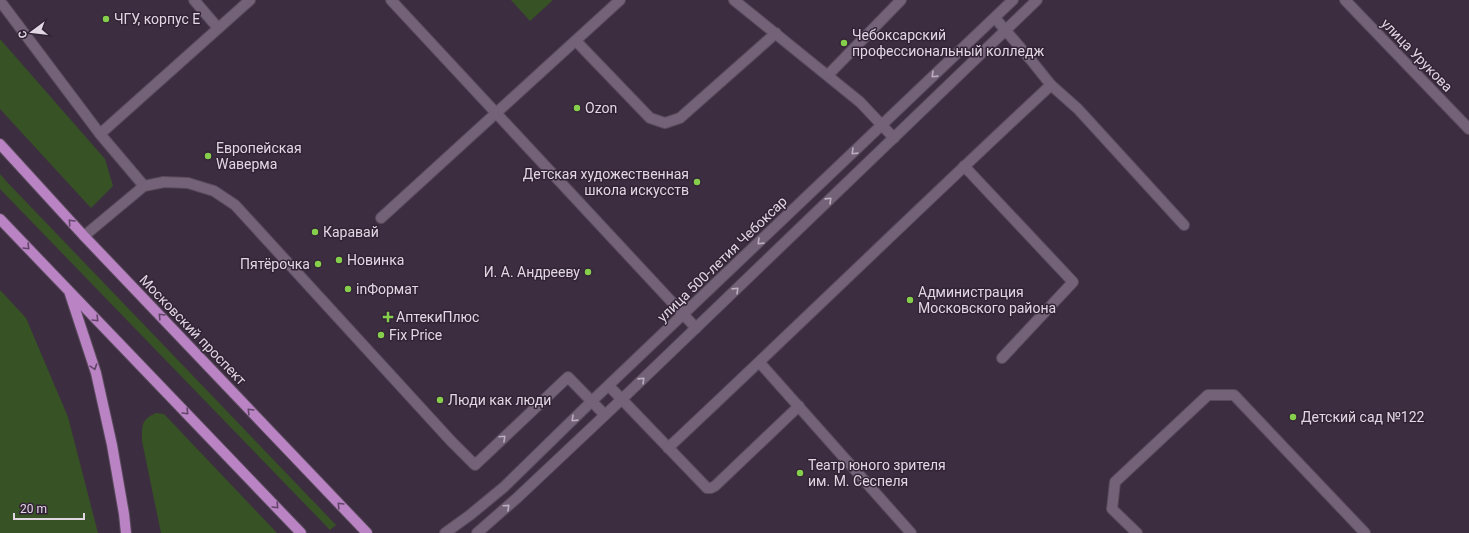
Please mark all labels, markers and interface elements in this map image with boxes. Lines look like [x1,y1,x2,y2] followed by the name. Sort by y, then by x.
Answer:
[114,11,200,27] place label: ЧГУ, корпус Е
[12,12,52,52] north arrow
[101,14,111,24] marker: ЧГУ, корпус Е
[1378,15,1456,95] street label: улица Урукова
[852,27,1044,59] place label: Чебоксарский профессиональный колледж
[16,29,30,40] text: С
[839,38,849,48] marker: Чебоксарский профессиональный колледж
[931,71,939,78] one-way arrow
[585,100,617,116] place label: Ozon
[572,103,582,113] marker: Ozon
[216,140,302,172] place label: Европейская Wаверма
[851,148,859,155] one-way arrow
[203,151,213,161] marker: Европейская Wаверма
[523,166,689,198] place label: Детская художественная школа искусств
[692,177,702,187] marker: Детская художественная школа искусств
[654,193,790,325] street label: улица 500-летия Чебоксар
[825,197,832,204] one-way arrow
[68,219,76,227] one-way arrow
[323,224,379,240] place label: Каравай
[310,227,320,237] marker: Каравай
[757,237,765,245] one-way arrow
[22,242,30,250] one-way arrow
[347,252,404,268] place label: Новинка
[334,255,344,265] marker: Новинка
[240,256,310,272] place label: Пятёрочка
[313,259,323,269] marker: Пятёрочка
[484,264,580,280] place label: И. А. Андрееву
[583,267,593,277] marker: И. А. Андрееву
[136,272,250,388] street label: Московский проспект
[356,281,419,297] place label: inФормат
[343,284,353,294] marker: inФормат
[918,284,1056,316] place label: Администрация Московского района
[731,287,739,295] one-way arrow
[905,295,915,305] marker: Администрация Московского района
[396,309,479,325] place label: АптекиПлюс
[383,312,393,322] marker: АптекиПлюс
[158,313,165,321] one-way arrow
[91,314,98,321] one-way arrow
[389,327,442,343] place label: Fix Price
[376,330,386,340] marker: Fix Price
[89,364,98,371] one-way arrow
[637,377,645,385] one-way arrow
[448,392,551,408] place label: Люди как люди
[435,395,445,405] marker: Люди как люди
[181,407,189,415] one-way arrow
[247,408,255,416] one-way arrow
[1301,409,1425,425] place label: Детский сад №122
[1288,412,1298,422] marker: Детский сад №122
[571,414,579,422] one-way arrow
[498,435,506,443] one-way arrow
[808,457,946,489] place label: Театр юного зрителя им. М. Сеспеля
[795,468,805,478] marker: Театр юного зрителя им. М. Сеспеля
[14,495,84,521] scale bar
[271,501,279,509] one-way arrow
[20,502,47,516] text: 20 m
[337,502,345,510] one-way arrow
[502,505,509,512] one-way arrow

